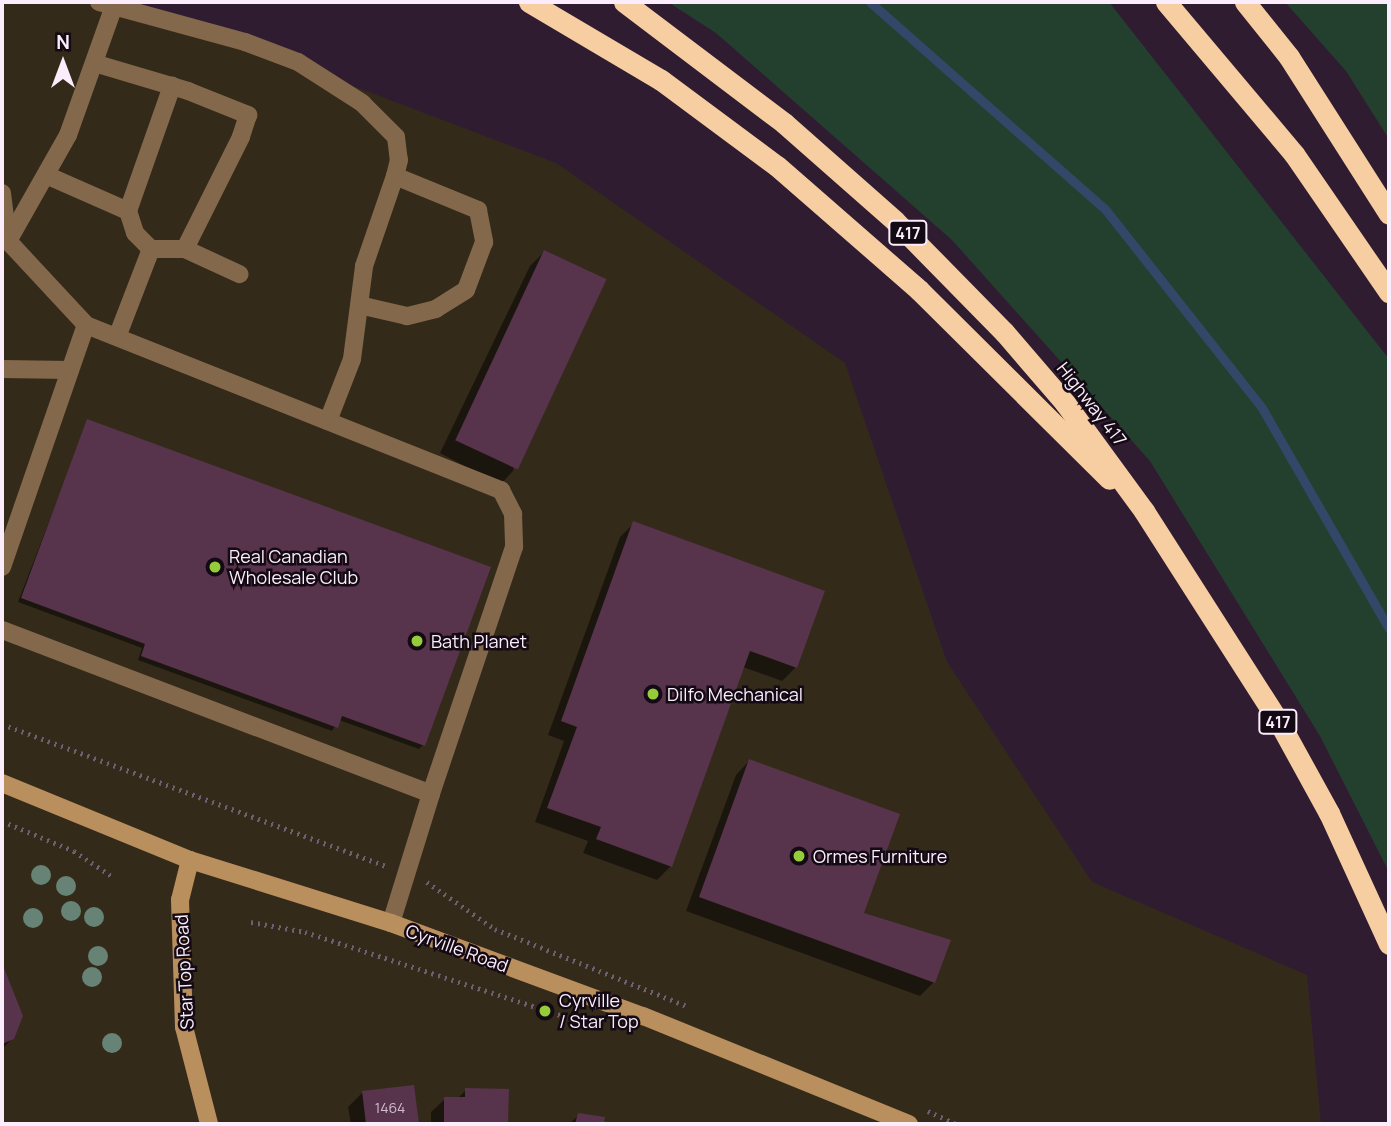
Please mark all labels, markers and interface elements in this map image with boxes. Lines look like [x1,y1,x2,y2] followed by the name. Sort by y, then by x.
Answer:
[28,28,98,98] north arrow
[56,29,70,55] text: N
[887,220,929,246] road number: 417
[1053,358,1131,450] street label: Highway 417
[229,546,358,588] place label: Real Canadian Wholesale Club
[207,559,223,575] marker: Real Canadian Wholesale Club
[431,630,527,652] place label: Bath Planet
[409,633,425,649] marker: Bath Planet
[667,683,803,705] place label: Dilfo Mechanical
[645,686,661,702] marker: Dilfo Mechanical
[1257,709,1299,734] road number: 417
[813,845,947,867] place label: Ormes Furniture
[791,848,807,864] marker: Ormes Furniture
[170,914,198,1030] street label: Star Top Road
[403,919,511,977] street label: Cyrville Road
[559,990,639,1032] place label: Cyrville / Star Top
[537,1003,553,1019] marker: Cyrville / Star Top
[375,1100,405,1116] house number: 1464

